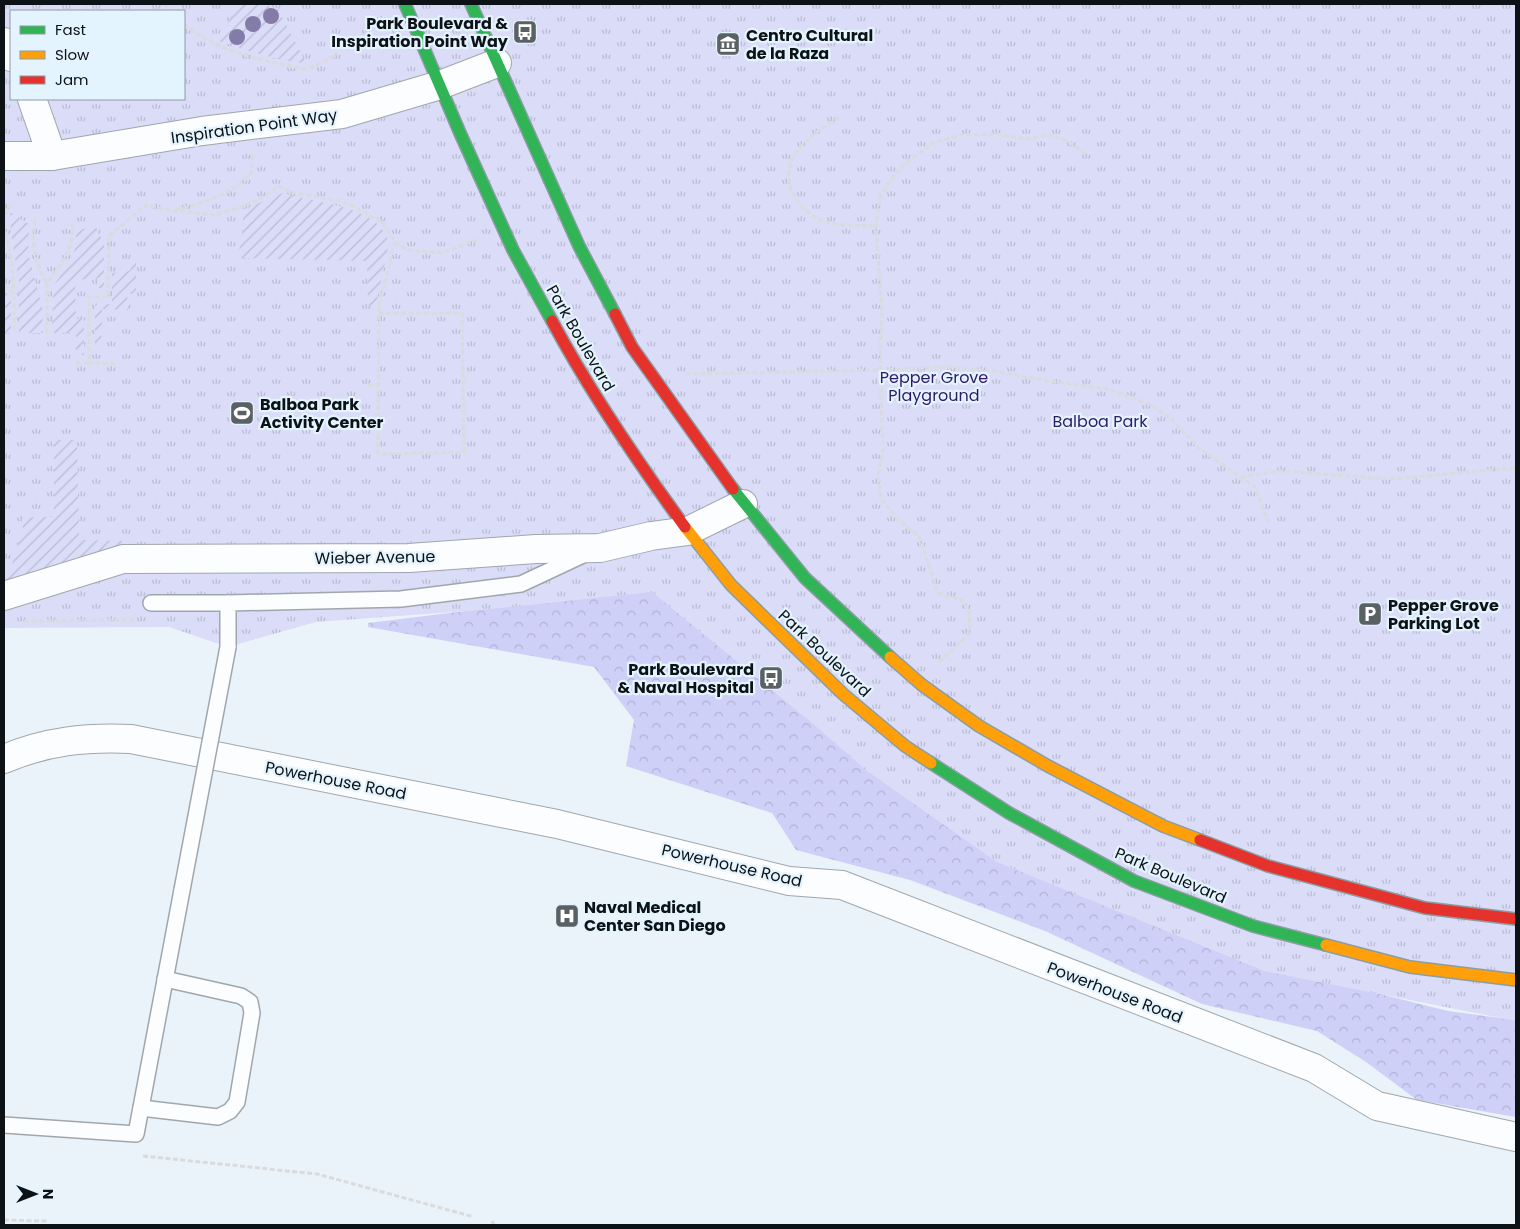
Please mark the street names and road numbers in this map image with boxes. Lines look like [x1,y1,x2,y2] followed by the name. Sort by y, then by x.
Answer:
[169,103,339,150] street label: Inspiration Point Way
[541,281,620,396] street label: Park Boulevard
[315,545,436,570] street label: Wieber Avenue
[773,604,876,702] street label: Park Boulevard
[263,756,408,805] street label: Powerhouse Road
[659,838,804,893] street label: Powerhouse Road
[1111,842,1230,909] street label: Park Boulevard
[1044,956,1186,1029] street label: Powerhouse Road

